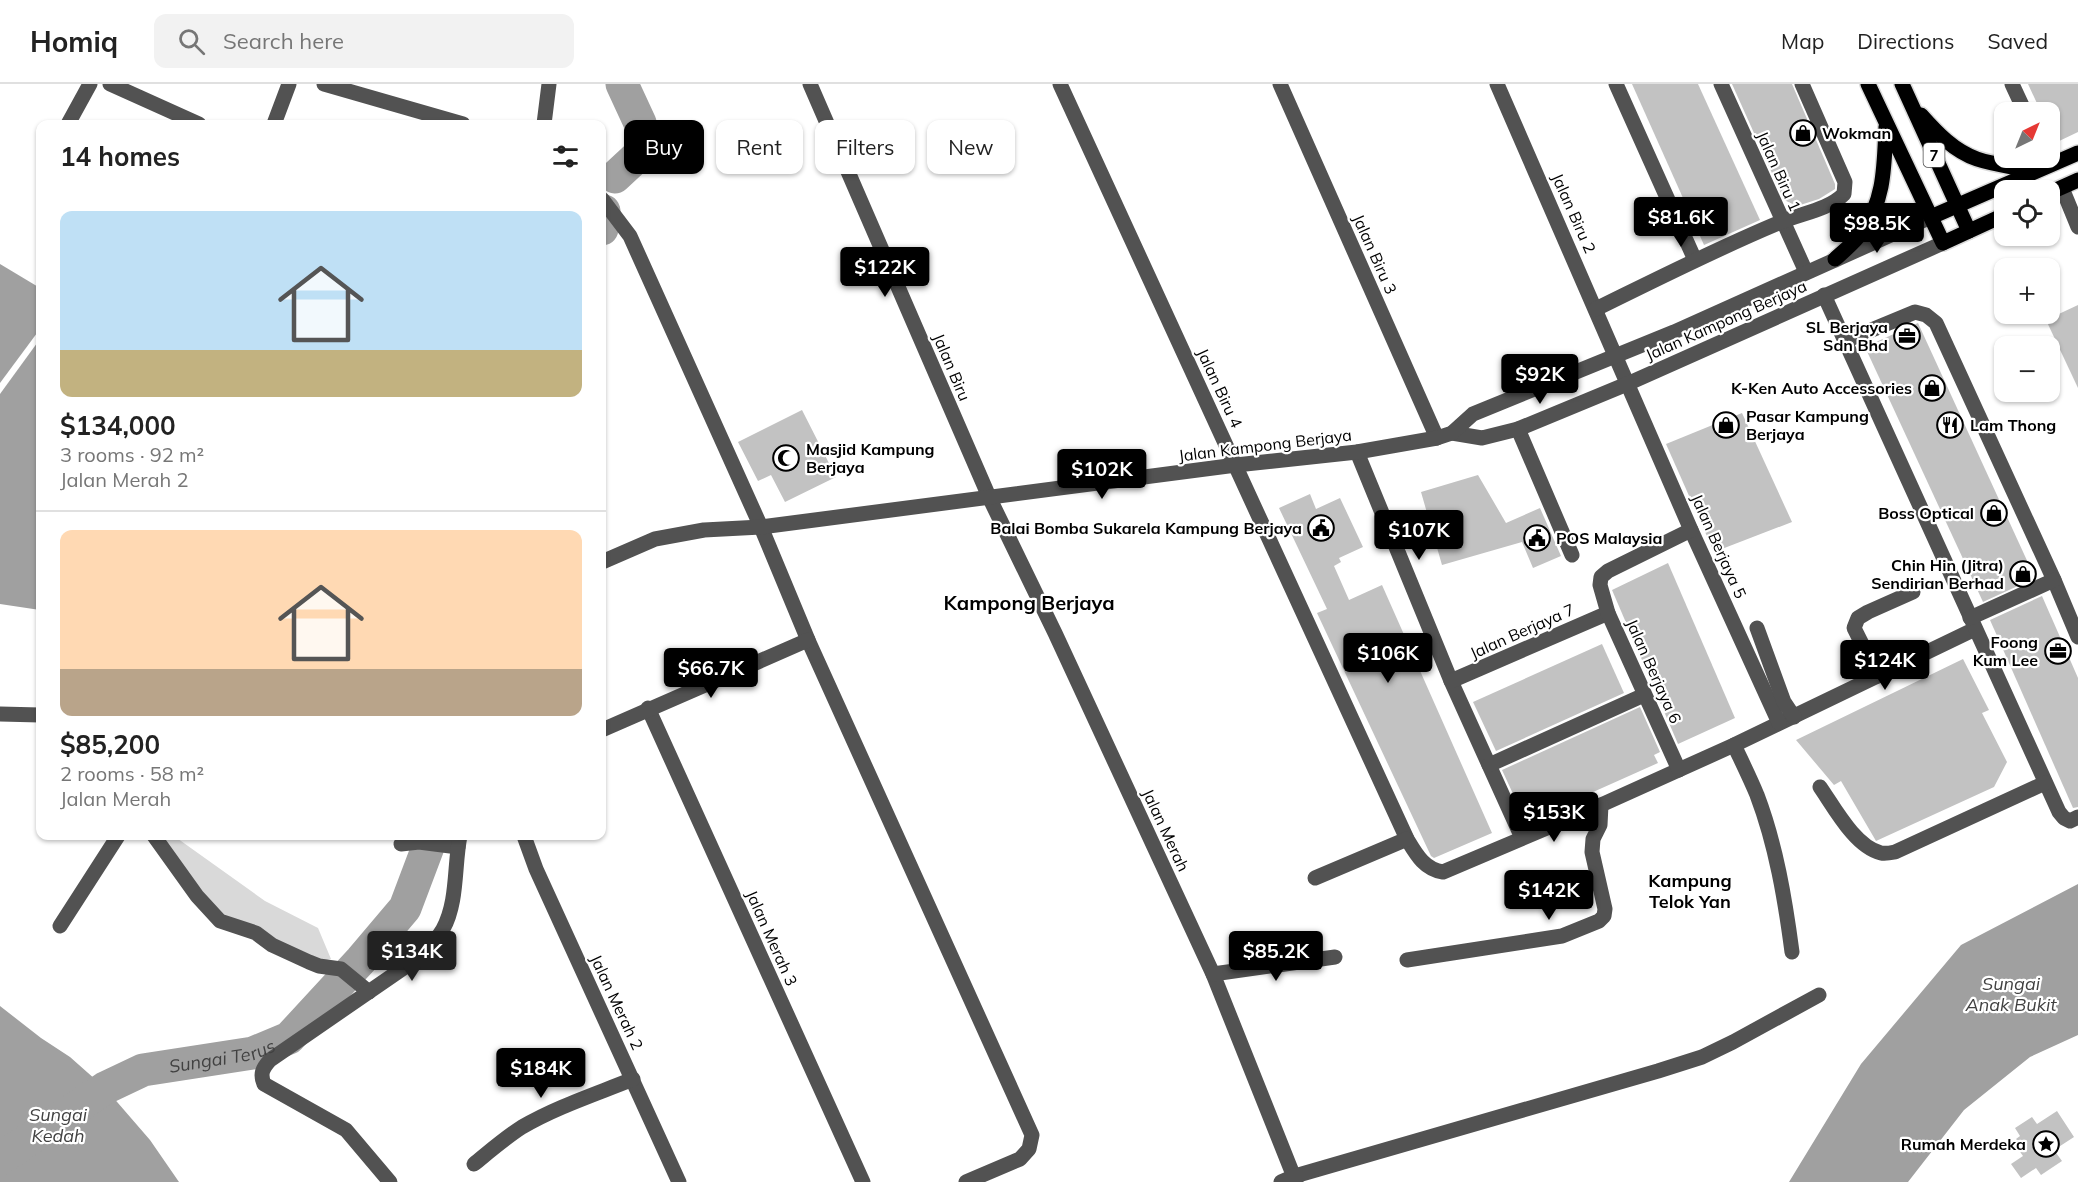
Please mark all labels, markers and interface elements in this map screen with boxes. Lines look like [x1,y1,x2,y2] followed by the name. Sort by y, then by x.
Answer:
[154,14,574,68] search box
[30,24,118,59] text: Homiq
[175,25,208,58] icon: search
[223,27,344,55] text: Search here
[1781,28,1824,54] text: Map
[1857,28,1954,54] text: Directions
[1987,28,2048,54] text: Saved
[1994,102,2060,168] north arrow
[1994,102,2060,402] map controls
[1788,118,1818,148] shop icon: Wokman
[624,120,704,174] chip: Buy
[716,120,803,174] chip: Rent
[815,120,915,174] chip: Filters
[927,120,1015,174] chip: New
[1822,123,1891,143] place label: Wokman
[1753,128,1805,214] street label: Jalan Biru 1
[60,140,180,173] text: 14 homes
[549,140,582,173] icon: filters
[1924,143,1944,167] road number: 7
[1548,170,1600,256] street label: Jalan Biru 2
[1994,180,2060,246] button: locate
[1632,197,1730,248] pin: $81.6K
[1828,203,1926,254] pin: $98.5K
[1648,204,1714,229] text: $81.6K
[1844,210,1910,235] text: $98.5K
[1349,211,1401,297] street label: Jalan Biru 3
[843,247,927,298] pin: $122K
[267,250,375,358] icon: home
[854,254,916,279] text: $122K
[1994,258,2060,324] button: +
[1642,275,1810,365] street label: Jalan Kampong Berjaya
[1806,317,1888,355] place label: SL Berjaya Sdn Bhd
[1892,321,1922,351] office icon: SL Berjaya Sdn Bhd
[929,330,975,404] street label: Jalan Biru
[1994,336,2060,402] button: −
[1193,345,1247,431] street label: Jalan Biru 4
[1504,354,1576,405] pin: $92K
[1515,361,1565,386] text: $92K
[1917,373,1947,403] shop icon: K-Ken Auto Accessories
[1731,378,1912,398] place label: K-Ken Auto Accessories
[1746,406,1869,444] place label: Pasar Kampung Berjaya
[60,409,176,442] text: $134,000
[1711,410,1741,440] shop icon: Pasar Kampung Berjaya
[1935,410,1965,440] restaurant icon: Lam Thong
[1970,415,2056,435] place label: Lam Thong
[1177,424,1353,466] street label: Jalan Kampong Berjaya
[806,439,935,477] place label: Masjid Kampung Berjaya
[60,442,204,467] text: 3 rooms · 92 m²
[771,443,801,473] mosque icon: Masjid Kampung Berjaya
[1060,449,1144,500] pin: $102K
[1071,456,1133,481] text: $102K
[60,467,188,492] text: Jalan Merah 2
[1687,491,1751,601] street label: Jalan Berjaya 5
[1979,498,2009,528] shop icon: Boss Optical
[1878,503,1974,523] place label: Boss Optical
[1377,510,1461,561] pin: $107K
[1306,513,1336,543] public building icon: Balai Bomba Sukarela Kampung Berjaya
[1388,517,1450,542] text: $107K
[990,518,1302,538] place label: Balai Bomba Sukarela Kampung Berjaya
[1522,523,1552,553] public building icon: POS Malaysia
[1556,528,1662,548] place label: POS Malaysia
[1871,555,2004,593] place label: Chin Hin (Jitra) Sendirian Berhad
[2008,559,2038,589] shop icon: Chin Hin (Jitra) Sendirian Berhad
[267,569,375,677] icon: home
[943,590,1115,615] district label: Kampong Berjaya
[1467,599,1577,663] street label: Jalan Berjaya 7
[1622,616,1686,726] street label: Jalan Berjaya 6
[1973,632,2038,670] place label: Foong Kum Lee
[1346,633,1430,684] pin: $106K
[2043,636,2073,666] office icon: Foong Kum Lee
[1357,640,1419,665] text: $106K
[1843,640,1927,691] pin: $124K
[1854,647,1916,672] text: $124K
[662,648,760,699] pin: $66.7K
[678,655,744,680] text: $66.7K
[60,728,160,761] text: $85,200
[60,761,204,786] text: 2 rooms · 58 m²
[1138,785,1194,875] street label: Jalan Merah
[60,786,171,811] text: Jalan Merah
[1512,792,1596,843] pin: $153K
[1523,799,1585,824] text: $153K
[1648,869,1732,913] district label: Kampung Telok Yan
[1507,870,1591,921] pin: $142K
[1518,877,1580,902] text: $142K
[742,887,802,989] street label: Jalan Merah 3
[370,931,454,982] pin: $134K
[1227,931,1325,982] pin: $85.2K
[381,938,443,963] text: $134K
[1243,938,1309,963] text: $85.2K
[586,951,648,1053] street label: Jalan Merah 2
[1964,972,2057,1016] water label: Sungai Anak Bukit
[167,1034,279,1077] water label: Sungai Terus
[499,1048,583,1099] pin: $184K
[510,1055,572,1080] text: $184K
[29,1103,88,1147] water label: Sungai Kedah
[2031,1129,2061,1159] place icon: Rumah Merdeka
[1901,1134,2026,1154] place label: Rumah Merdeka

